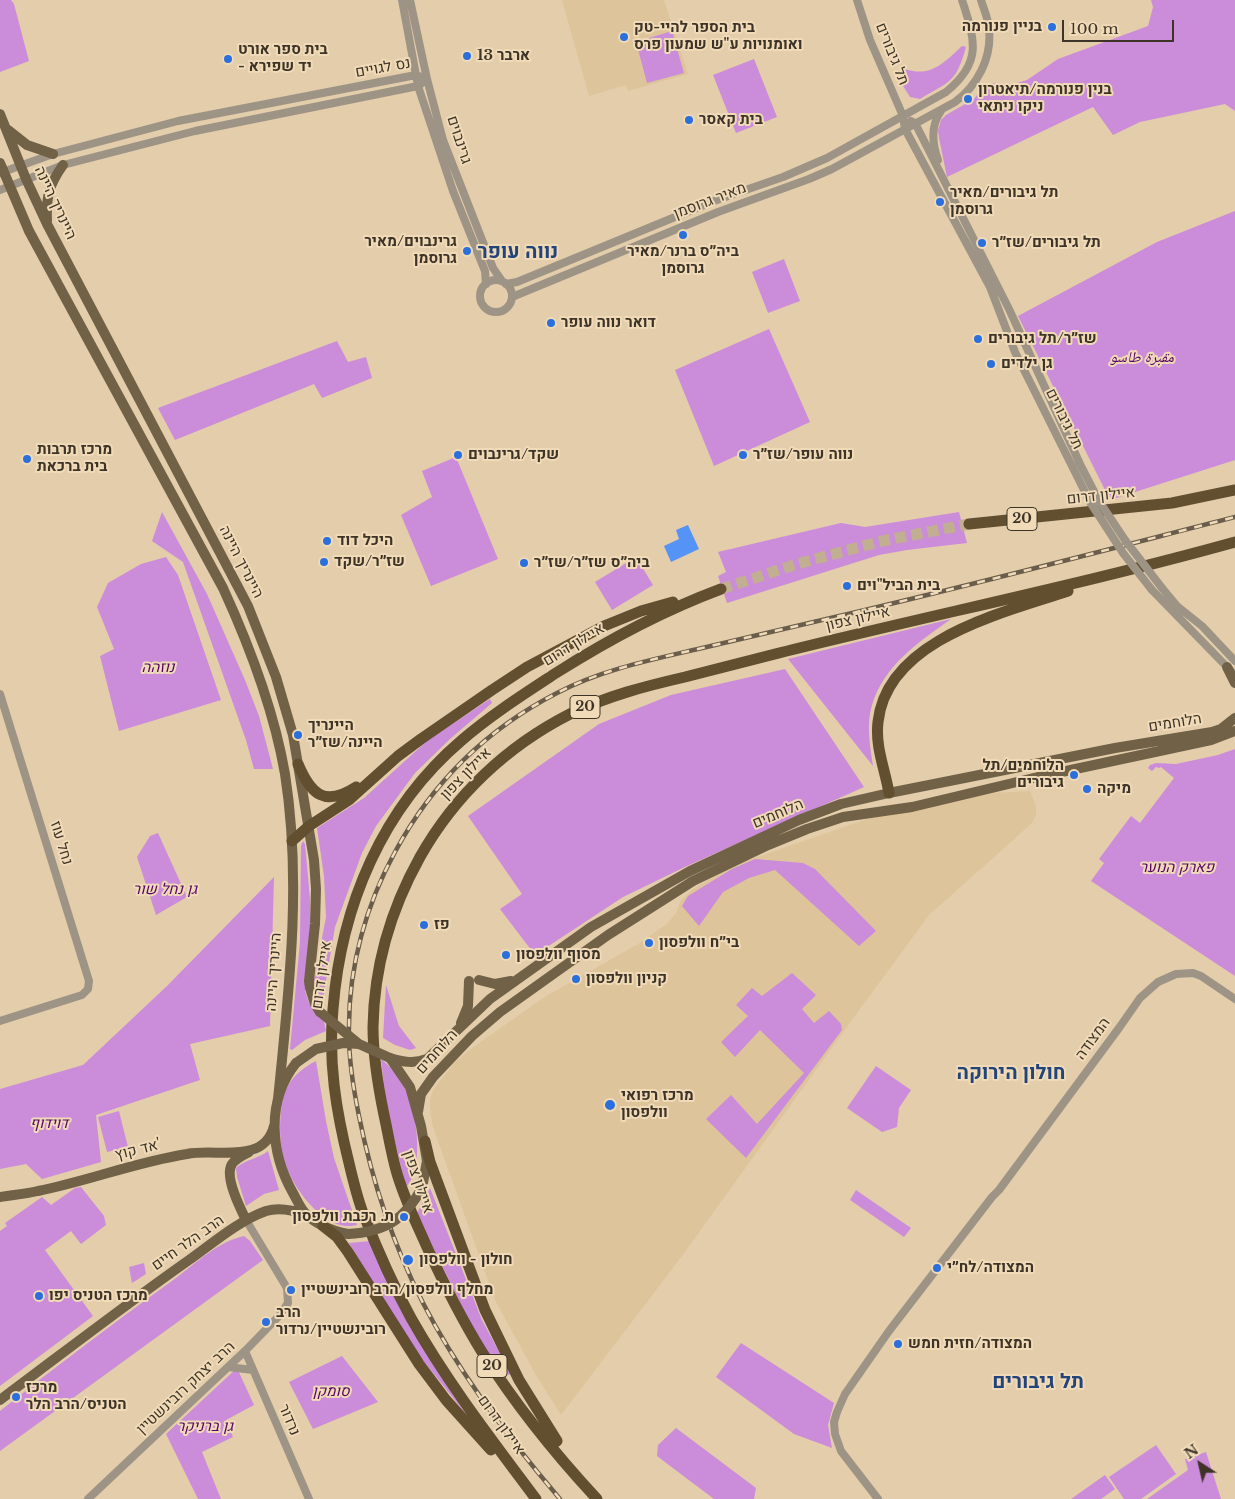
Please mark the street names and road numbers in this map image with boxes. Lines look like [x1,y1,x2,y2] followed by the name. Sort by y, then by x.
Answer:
[871,20,913,88] street label: תל גיבורים
[354,54,412,82] street label: נס לגויים
[443,114,475,166] street label: גרינבוים
[30,163,80,243] street label: היינריך היינה
[671,179,749,223] street label: מאיר גרוסמן
[1042,386,1086,452] street label: תל גיבורים
[1066,483,1136,509] street label: איילון דרום
[1007,508,1037,530] road number: 20
[215,523,267,601] street label: היינריך היינה
[824,603,892,635] street label: איילון צפון
[540,620,608,670] street label: איילון דרום
[570,696,600,719] road number: 20
[1147,710,1203,736] street label: הלוחמים
[437,744,495,804] street label: איילון צפון
[750,795,806,833] street label: הלוחמים
[46,819,76,867] street label: נחל עוז
[262,932,286,1012] street label: היינריך היינה
[308,940,336,1010] street label: איילון דרום
[1072,1014,1114,1064] street label: המצודה
[412,1026,462,1078] street label: הלוחמים
[113,1136,163,1164] street label: אד קוץ'
[399,1148,437,1216] street label: איילון צפון
[148,1211,228,1275] street label: הרב הלר חיים
[133,1338,239,1438] street label: הרב יצחק רובינשטיין
[477,1354,507,1378] road number: 20
[474,1392,528,1458] street label: איילון דרום
[274,1402,304,1438] street label: נרדור

